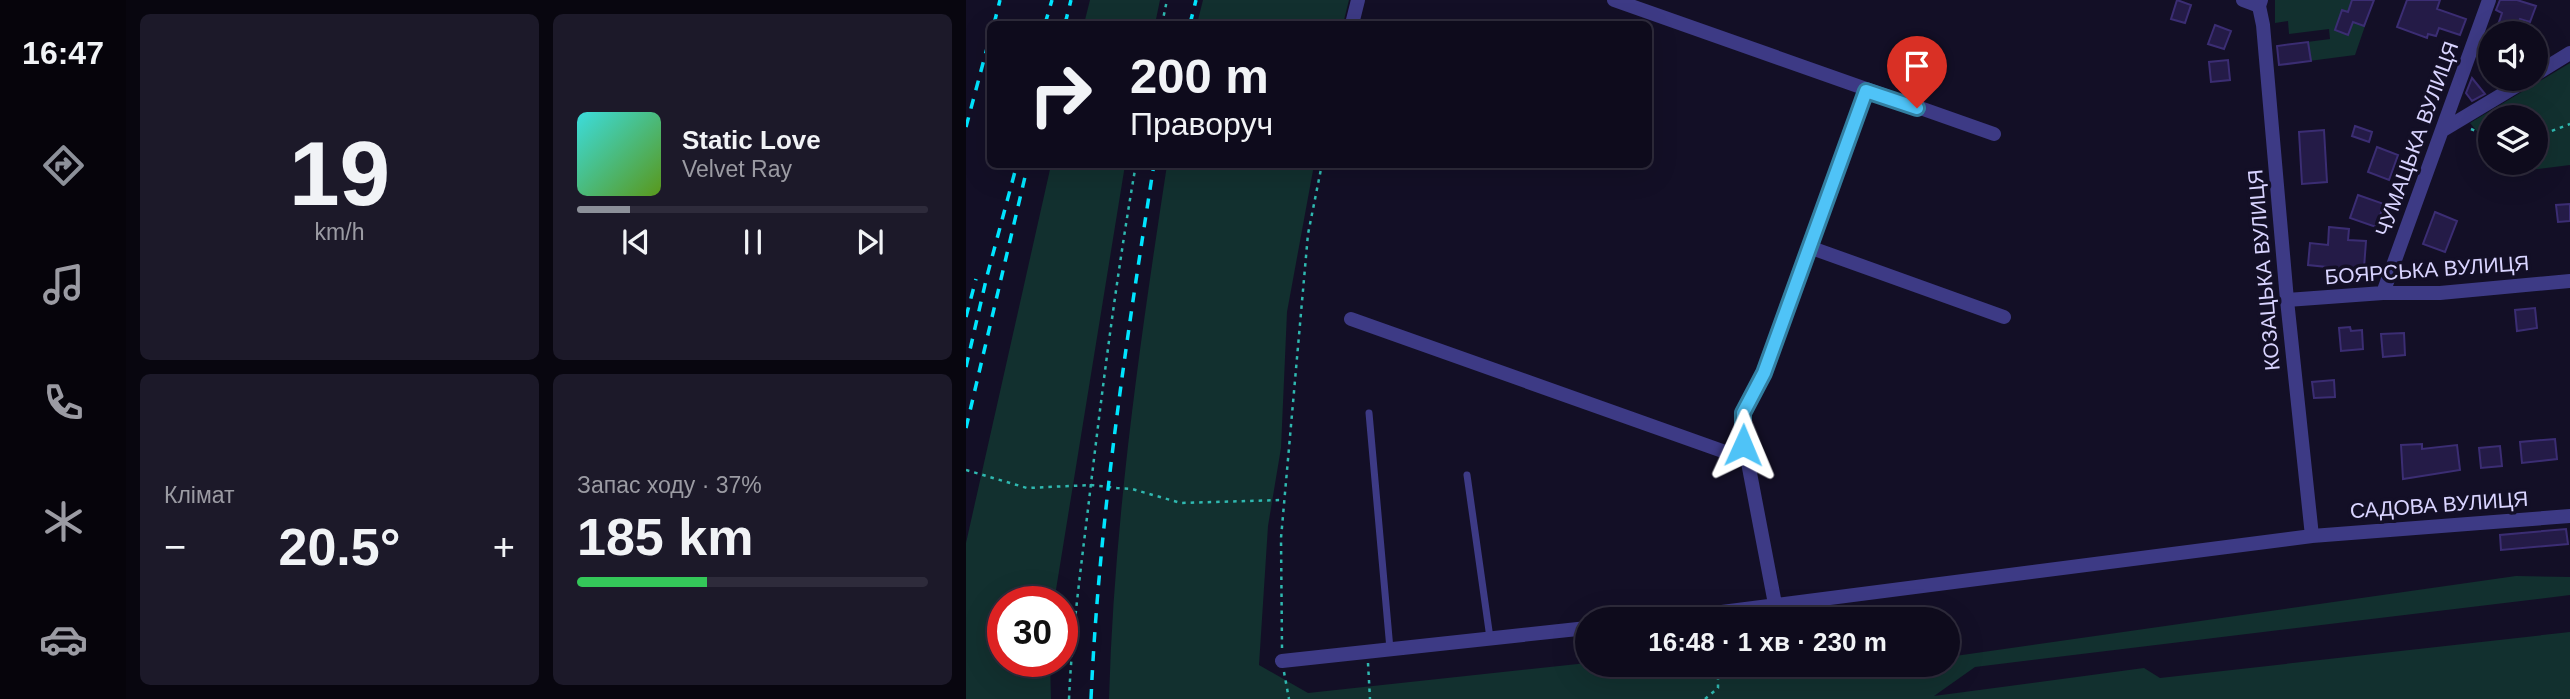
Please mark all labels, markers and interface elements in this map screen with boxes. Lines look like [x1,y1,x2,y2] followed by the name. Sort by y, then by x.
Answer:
[2478,21,2548,175] map controls
[2478,21,2548,91] button: sound
[22,35,104,71] text: 16:47
[1887,36,1947,108] pin
[2371,38,2463,239] street label: ЧУМАЦЬКА ВУЛИЦЯ
[1898,47,1936,85] icon: arrive
[1015,49,1106,140] icon: right
[1130,49,1269,103] text: 200 m
[2478,105,2548,175] button: layers
[1130,106,1273,142] text: Праворуч
[289,123,390,224] text: 19
[682,125,821,155] text: Static Love
[39,141,88,190] icon: directions
[682,156,792,182] text: Velvet Ray
[2243,168,2284,372] street label: КОЗАЦЬКА ВУЛИЦЯ
[315,219,364,245] text: km/h
[617,223,655,261] icon: previous
[734,223,772,261] icon: pause
[851,223,889,261] icon: next
[2324,251,2530,288] street label: БОЯРСЬКА ВУЛИЦЯ
[39,260,88,309] icon: music
[39,378,88,427] icon: phone
[1706,408,1780,482] position arrow
[577,472,762,498] text: Запас ходу · 37%
[164,482,235,508] text: Клімат
[2349,487,2529,522] street label: САДОВА ВУЛИЦЯ
[39,497,88,546] icon: climate
[577,508,753,566] text: 185 km
[278,518,401,576] text: 20.5°
[164,526,186,568] text: −
[493,526,515,568] text: +
[987,586,1078,677] speed limit sign: 30
[39,615,88,664] icon: car
[1648,627,1887,657] text: 16:48 · 1 хв · 230 m

